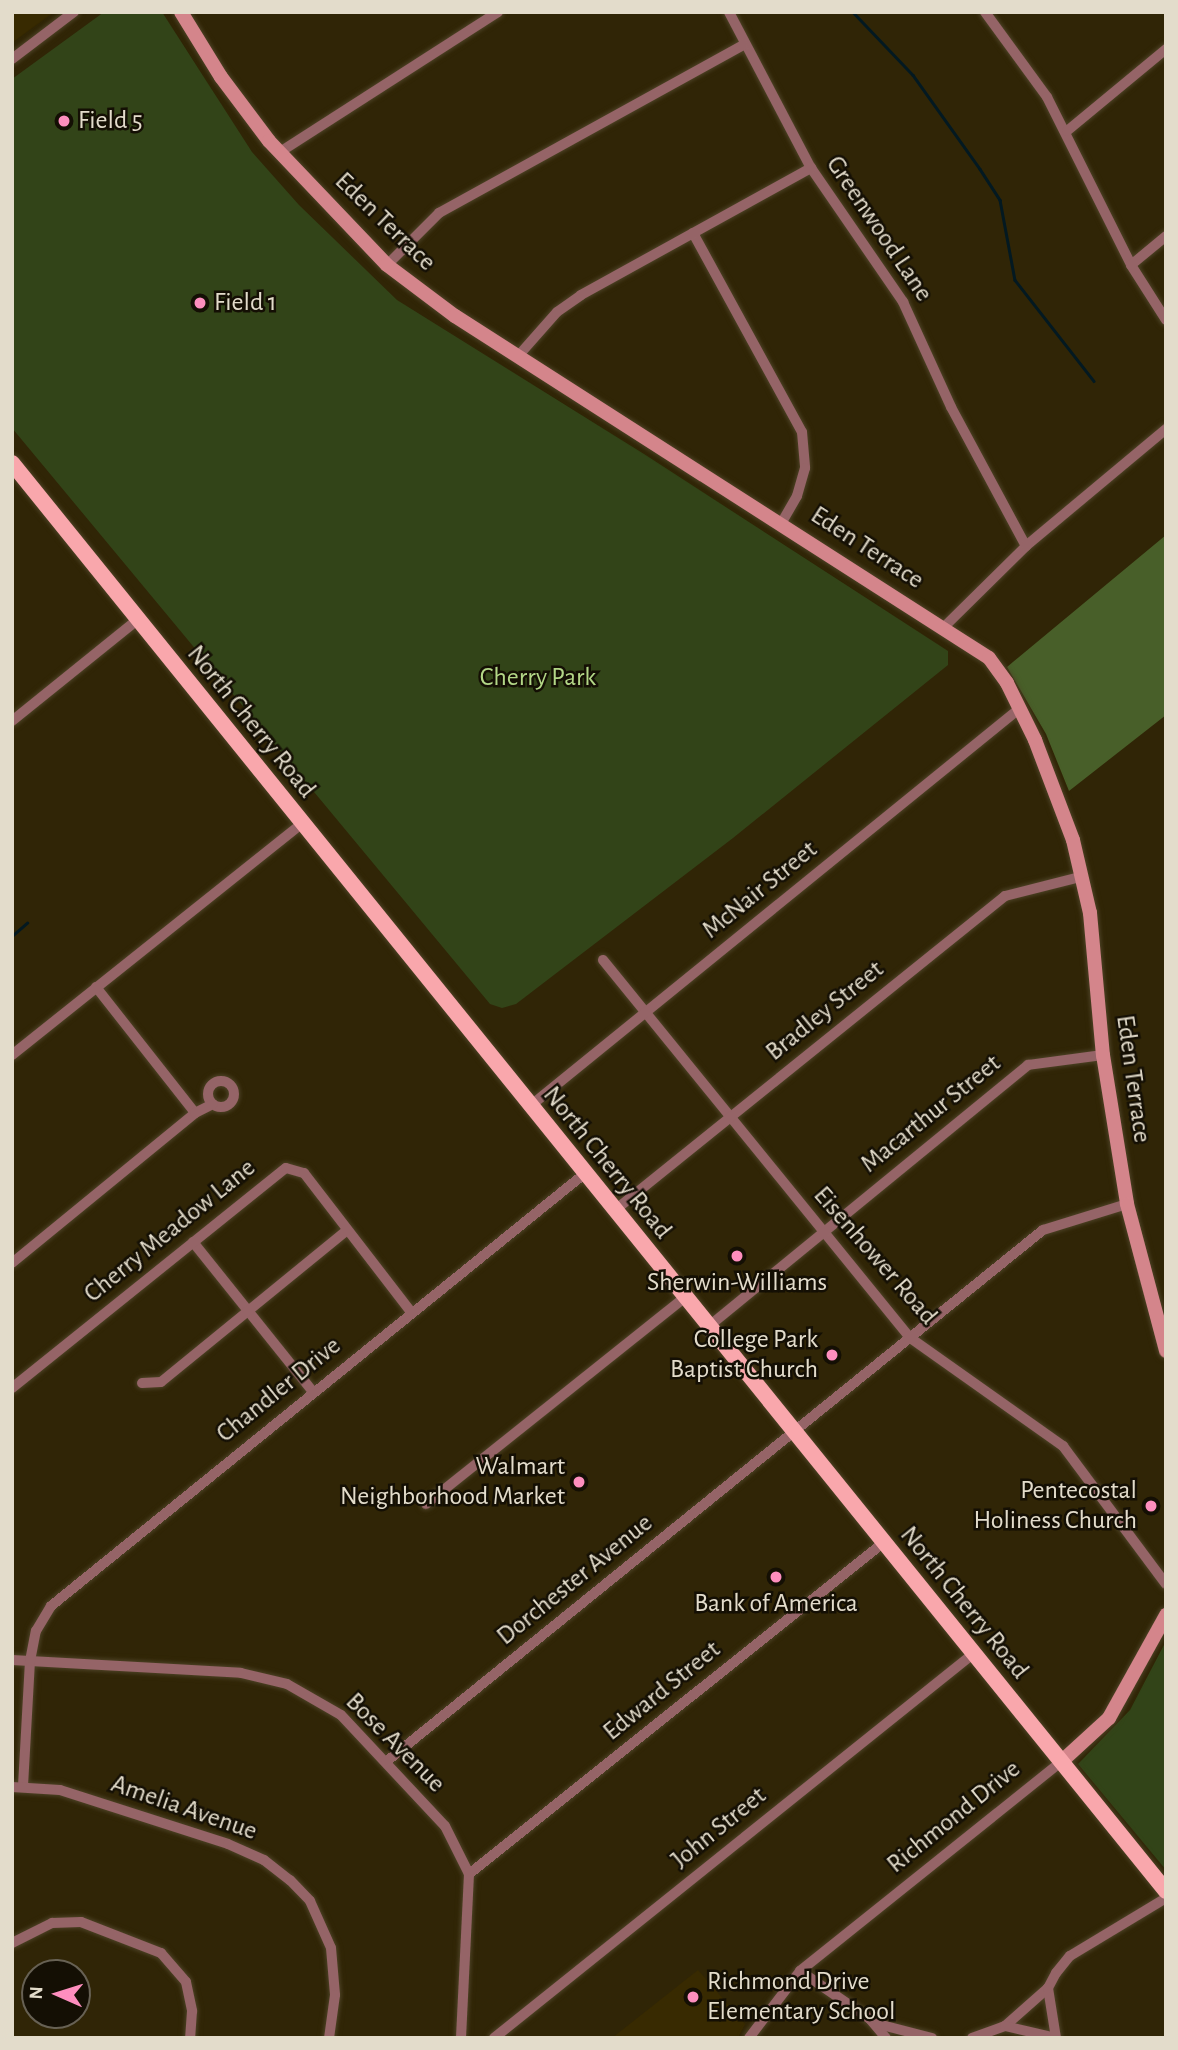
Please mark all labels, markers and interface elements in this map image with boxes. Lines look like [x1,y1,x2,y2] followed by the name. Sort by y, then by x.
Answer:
[78,105,143,137] place label: Field 5
[56,113,72,129] marker: Field 5
[819,150,939,308] street label: Greenwood Lane
[328,166,442,278] street label: Eden Terrace
[214,287,277,319] place label: Field 1
[192,295,208,311] marker: Field 1
[805,500,929,596] street label: Eden Terrace
[180,639,322,805] street label: North Cherry Road
[480,662,596,694] park label: Cherry Park
[696,834,824,946] street label: McNair Street
[760,954,890,1068] street label: Bradley Street
[1109,1013,1157,1145] street label: Eden Terrace
[855,1048,1007,1180] street label: Macarthur Street
[536,1080,678,1246] street label: North Cherry Road
[78,1152,262,1310] street label: Cherry Meadow Lane
[806,1180,944,1332] street label: Eisenhower Road
[729,1248,745,1264] marker: Sherwin-Williams
[647,1267,827,1299] place label: Sherwin-Williams
[670,1324,818,1386] place label: College Park Baptist Church
[211,1330,347,1450] street label: Chandler Drive
[824,1347,840,1363] marker: College Park Baptist Church
[340,1451,565,1512] place label: Walmart Neighborhood Market
[571,1474,587,1490] marker: Walmart Neighborhood Market
[973,1475,1137,1536] place label: Pentecostal Holiness Church
[1143,1498,1159,1514] marker: Pentecostal Holiness Church
[491,1508,659,1652] street label: Dorchester Avenue
[893,1520,1035,1686] street label: North Cherry Road
[768,1569,784,1585] marker: Bank of America
[694,1588,858,1620] place label: Bank of America
[597,1634,727,1748] street label: Edward Street
[339,1687,451,1799] street label: Bose Avenue
[881,1754,1027,1880] street label: Richmond Drive
[107,1768,261,1848] street label: Amelia Avenue
[665,1780,773,1876] street label: John Street
[21,1959,91,2029] north arrow
[707,1966,895,2028] place label: Richmond Drive Elementary School
[27,1986,46,2000] text: N
[685,1989,701,2005] marker: Richmond Drive Elementary School

